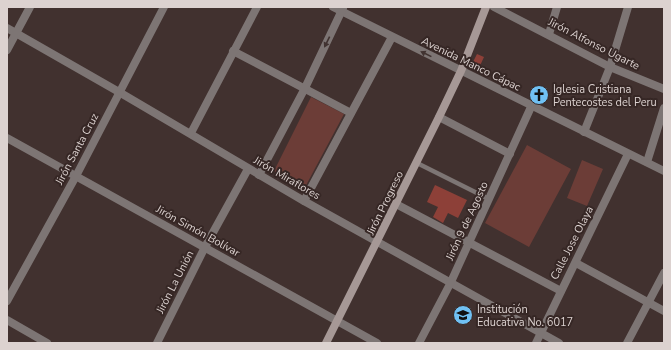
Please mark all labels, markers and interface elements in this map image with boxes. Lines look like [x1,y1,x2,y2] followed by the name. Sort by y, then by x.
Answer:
[545,14,642,74] street label: Jirón Alfonso Ugarte
[419,33,523,95] street label: Avenida Manco Cápac
[324,37,330,48] one-way arrow
[420,51,431,57] one-way arrow
[553,82,657,110] place label: Iglesia Cristiana Pentecostes del Peru
[528,84,550,106] church icon: Iglesia Cristiana Pentecostes del Peru
[51,111,102,188] street label: Jirón Santa Cruz
[250,152,323,203] street label: Jirón Miraflores
[363,168,407,238] street label: Jirón Progreso
[442,179,492,264] street label: Jirón 9 de Agosto
[152,201,243,260] street label: Jirón Simón Bolívar
[547,204,597,282] street label: Calle Jose Olaya
[152,248,197,317] street label: Jirón La Unión
[477,302,573,330] place label: Institución Educativa No. 6017
[452,304,474,326] school or university icon: Institución Educativa No. 6017

